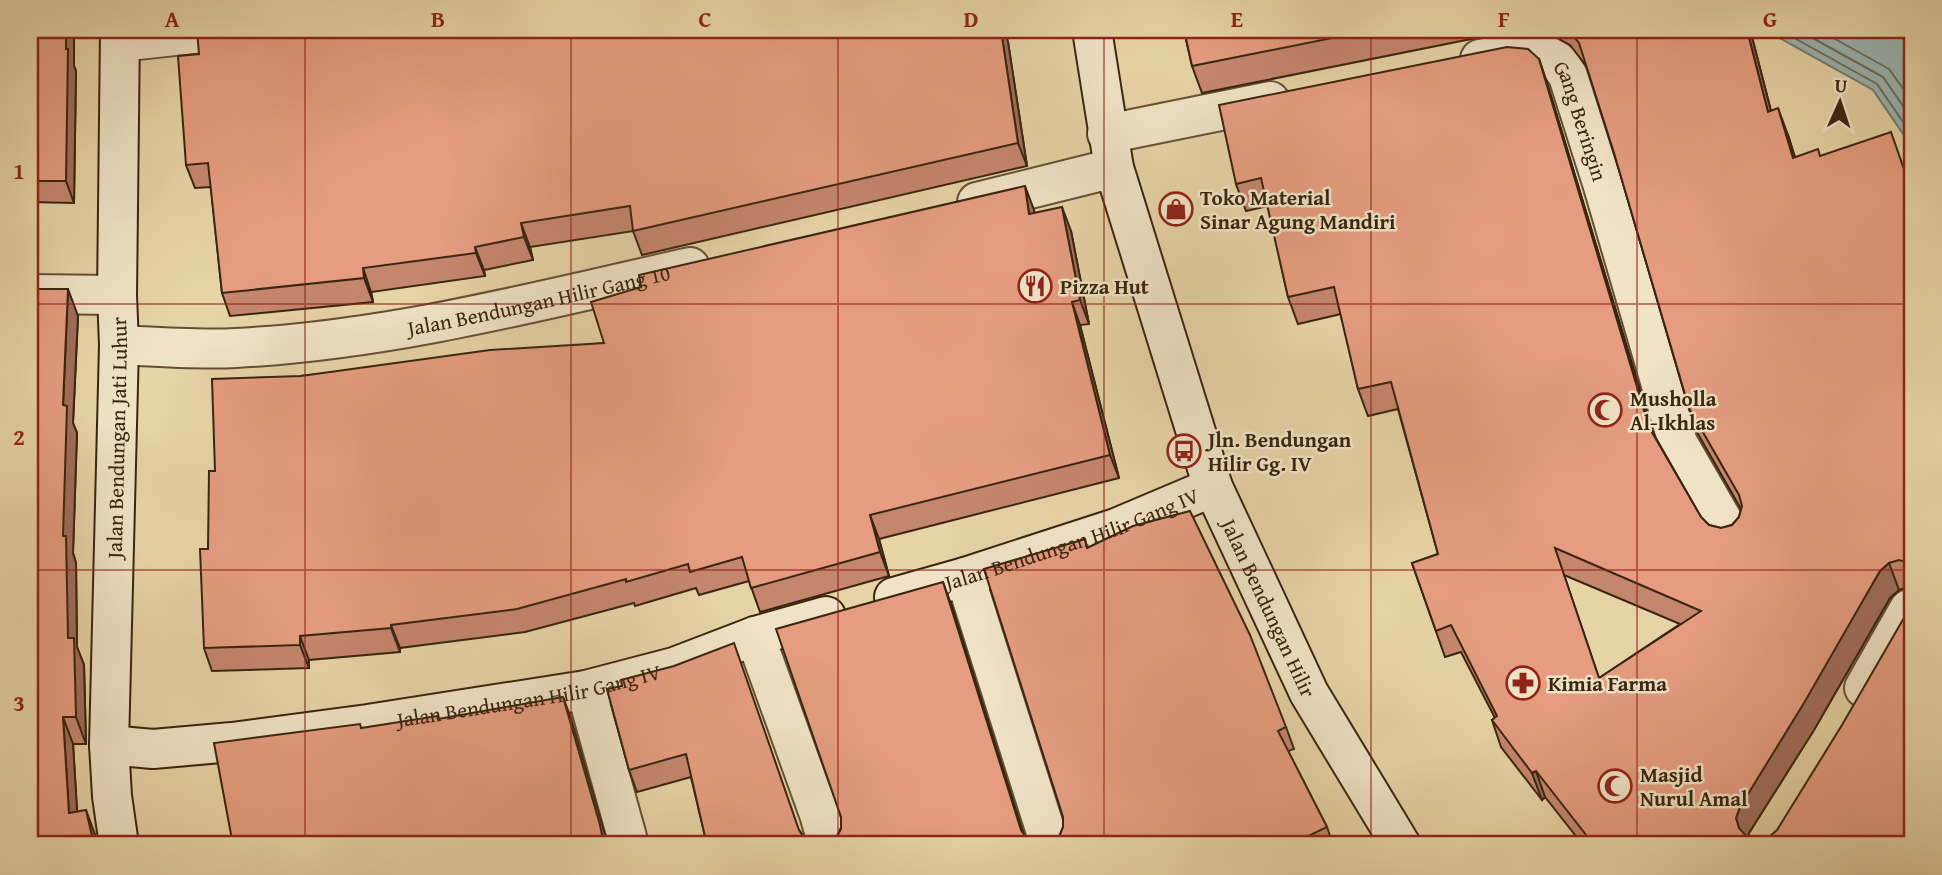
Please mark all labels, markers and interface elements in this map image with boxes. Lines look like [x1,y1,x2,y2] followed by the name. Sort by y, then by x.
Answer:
[165,2,180,35] text: A
[431,2,445,35] text: B
[698,2,712,35] text: C
[964,2,979,35] text: D
[1231,2,1243,35] text: E
[1498,2,1510,35] text: F
[1763,2,1777,35] text: G
[1546,54,1616,185] street label: Gang Beringin
[1806,66,1876,136] north arrow
[1834,71,1848,99] text: U
[13,154,25,187] text: 1
[1200,182,1396,237] place label: Toko Material Sinar Agung Mandiri
[1157,190,1195,228] shop icon: Toko Material Sinar Agung Mandiri
[402,257,673,344] street label: Jalan Bendungan Hilir Gang 10
[1016,267,1054,305] restaurant icon: Pizza Hut
[1060,271,1149,302] place label: Pizza Hut
[98,316,135,562] street label: Jalan Bendungan Jati Luhur
[1630,383,1717,438] place label: Musholla Al-Ikhlas
[1586,391,1624,429] mosque icon: Musholla Al-Ikhlas
[13,420,25,453] text: 2
[1205,424,1352,479] place label: Jln. Bendungan Hilir Gg. IV
[1165,432,1203,470] bus stop icon: Jln. Bendungan Hilir Gg. IV
[938,479,1204,598] street label: Jalan Bendungan Hilir Gang IV
[1213,511,1324,703] street label: Jalan Bendungan Hilir
[392,656,664,735] street label: Jalan Bendungan Hilir Gang IV
[1504,664,1542,702] pharmacy icon: Kimia Farma
[1548,668,1667,699] place label: Kimia Farma
[13,686,25,719] text: 3
[1640,759,1748,814] place label: Masjid Nurul Amal
[1596,767,1634,805] mosque icon: Masjid Nurul Amal

